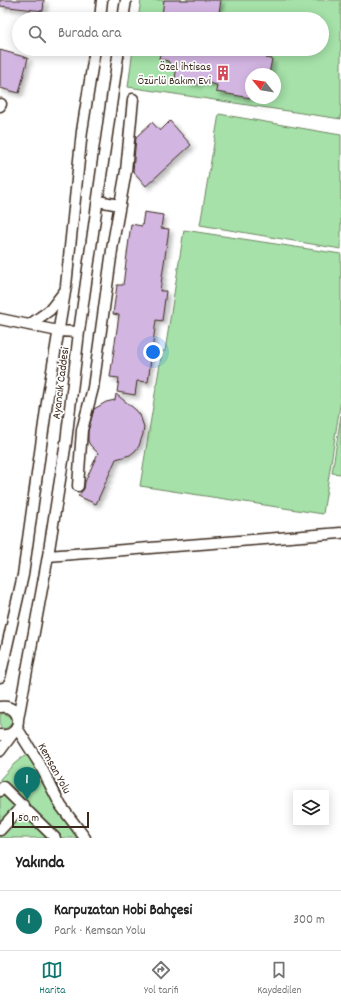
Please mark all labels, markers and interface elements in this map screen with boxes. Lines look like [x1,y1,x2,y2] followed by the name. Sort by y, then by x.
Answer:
[12,12,329,56] search box
[26,23,48,45] icon: search
[58,23,121,45] text: Burada ara
[137,59,211,90] place label: Özel ihtisas Özürlü Bakım Evi
[214,64,232,82] building icon: Özel ihtisas Özürlü Bakım Evi
[245,68,281,104] north arrow
[143,342,163,362] your location
[49,346,74,420] street label: Ayancık Caddesi
[33,740,75,797] street label: Kemsan Yolu
[14,767,40,800] pin: 1
[293,790,329,826] map controls
[293,790,329,826] button: layers
[12,810,89,829] scale bar
[18,811,39,827] text: 50 m
[16,852,64,876] text: Yakında
[54,900,192,922] text: Karpuzatan Hobi Bahçesi
[28,911,30,930] text: 1
[293,911,325,930] text: 300 m
[54,922,146,941] text: Park · Kemsan Yolu
[39,959,65,999] tab: Harita
[144,959,179,999] tab: Yol tarifi
[257,959,302,999] tab: Kaydedilen

